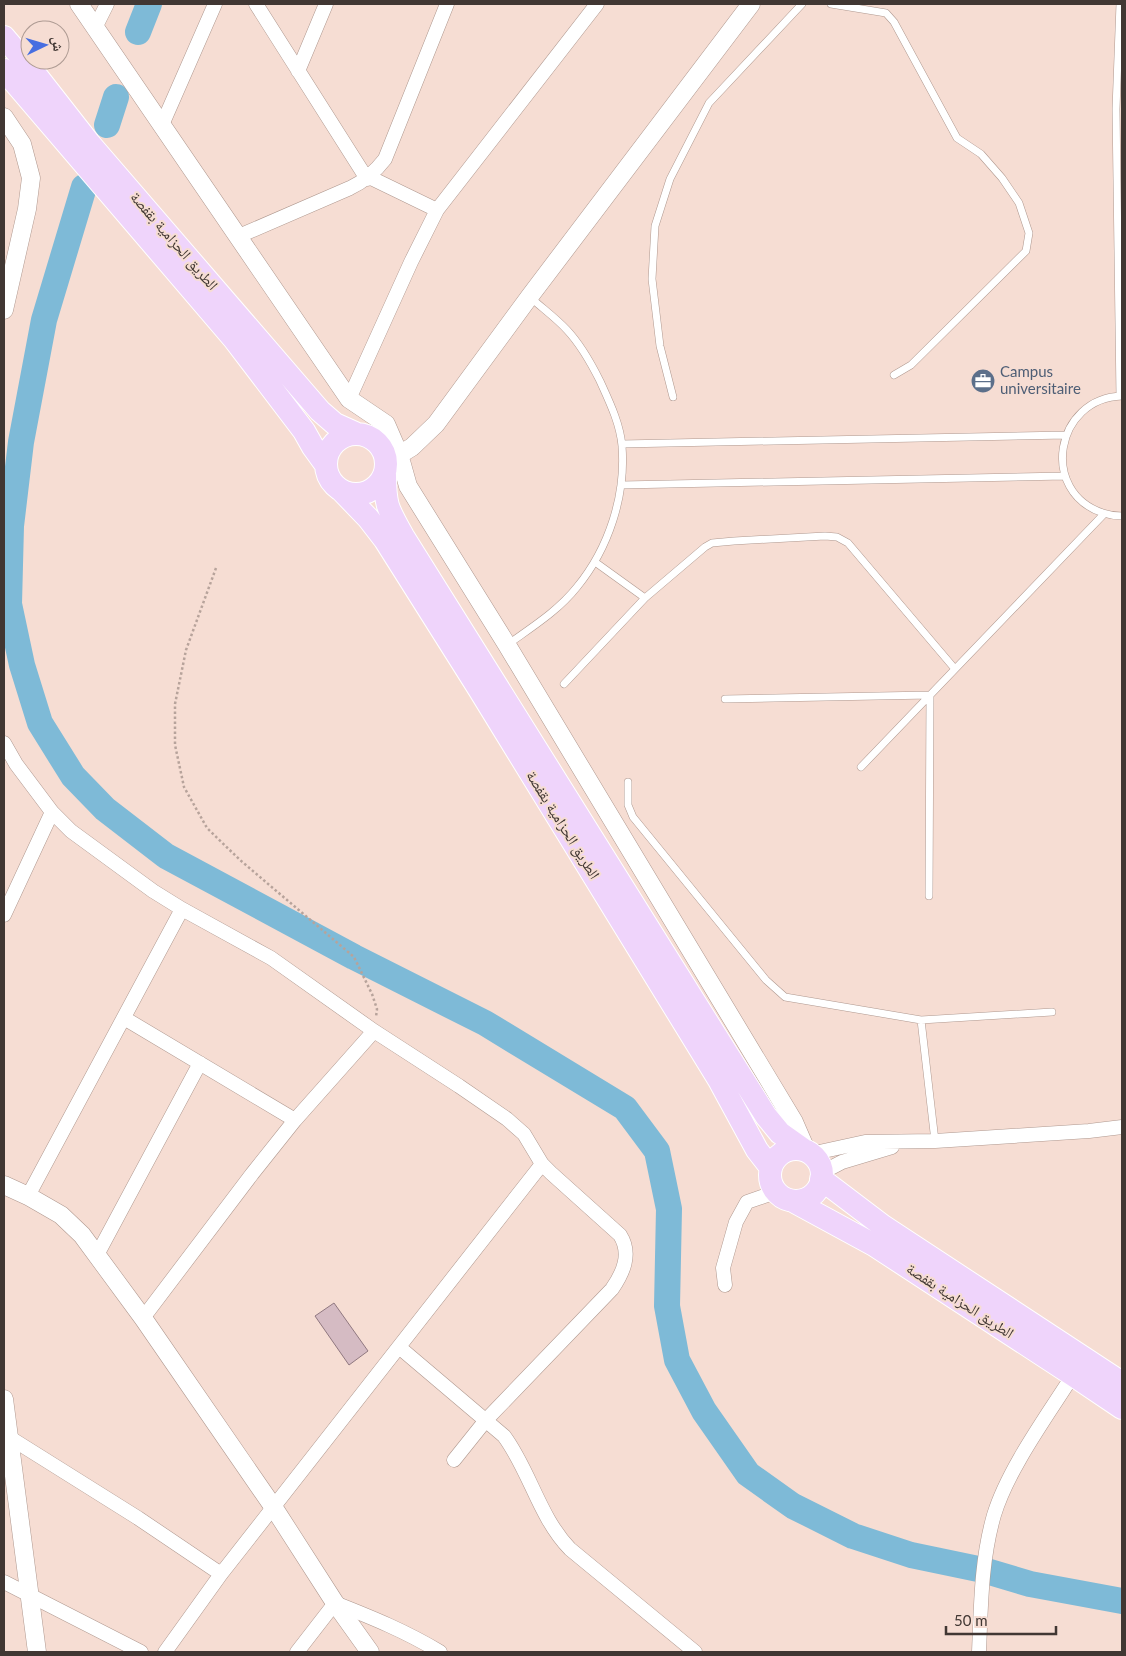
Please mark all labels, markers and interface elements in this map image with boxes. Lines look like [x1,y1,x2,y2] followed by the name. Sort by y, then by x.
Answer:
[20,20,70,70] north arrow
[48,36,68,52] text: ش
[126,188,222,294] street label: الطريق الحزامية بقفصة
[1000,362,1081,397] place label: Campus universitaire
[970,368,996,394] office icon: Campus universitaire
[522,767,604,883] street label: الطريق الحزامية بقفصة
[902,1259,1018,1343] street label: الطريق الحزامية بقفصة
[946,1604,1056,1636] scale bar
[954,1611,988,1629] text: 50 m

